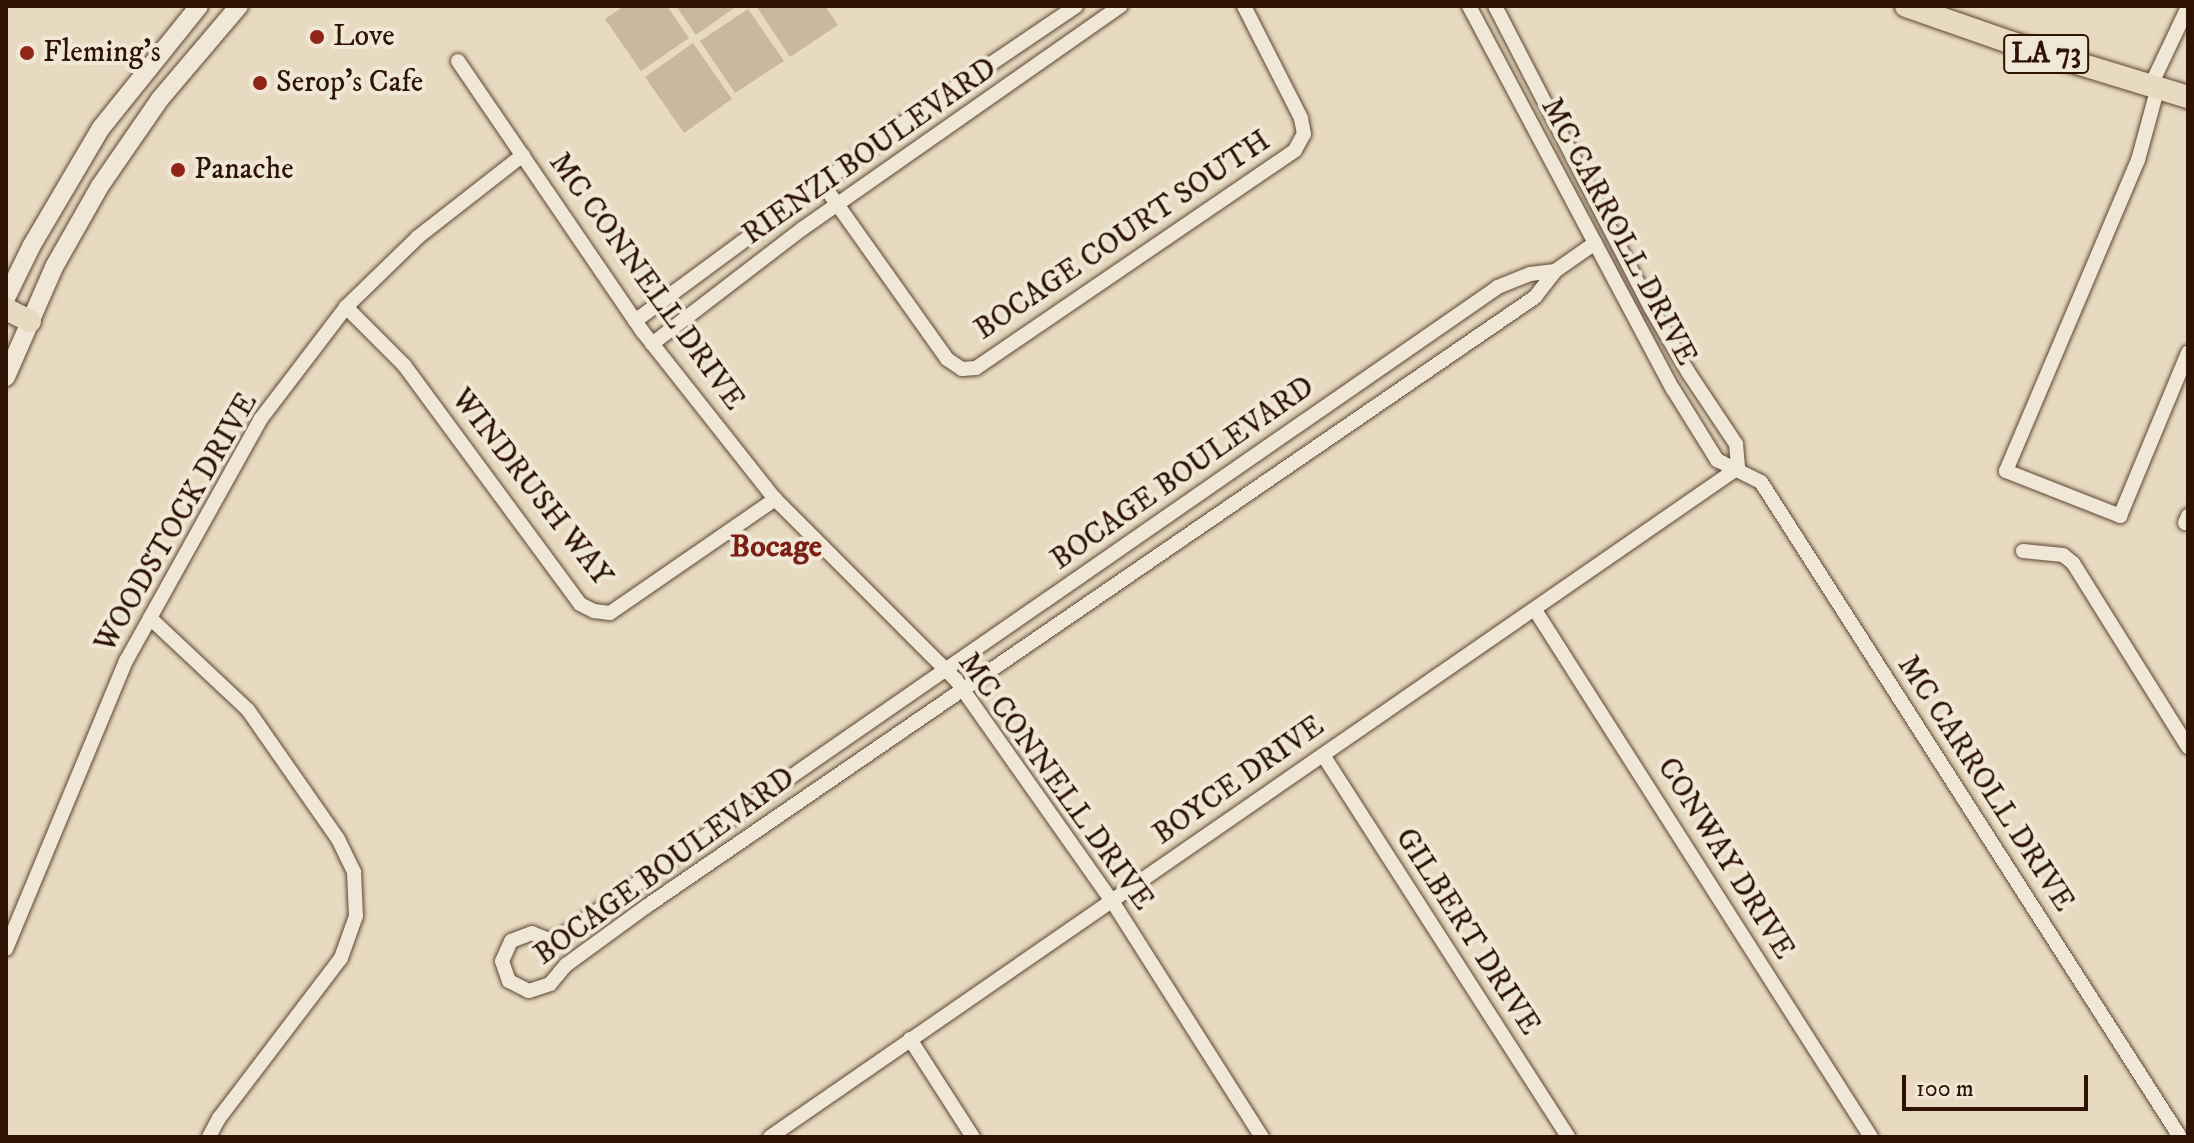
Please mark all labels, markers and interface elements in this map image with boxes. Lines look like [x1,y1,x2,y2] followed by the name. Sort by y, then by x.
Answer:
[333,19,395,55] place label: Love
[308,28,326,46] marker: Love
[2002,30,2090,78] road number: LA 73
[43,35,161,71] place label: Fleming's
[18,44,36,62] marker: Fleming's
[736,51,1004,253] street label: RIENZI BOULEVARD
[276,65,423,101] place label: Serop's Cafe
[251,74,269,92] marker: Serop's Cafe
[1532,92,1704,372] street label: MC CARROLL DRIVE
[968,123,1278,349] street label: BOCAGE COURT SOUTH
[541,146,751,418] street label: MC CONNELL DRIVE
[194,152,294,188] place label: Panache
[169,161,187,179] marker: Panache
[1044,369,1322,579] street label: BOCAGE BOULEVARD
[443,382,619,594] street label: WINDRUSH WAY
[88,387,266,659] street label: WOODSTOCK DRIVE
[730,528,822,566] district label: Bocage
[950,646,1160,918] street label: MC CONNELL DRIVE
[1889,649,2081,919] street label: MC CARROLL DRIVE
[1147,709,1331,853] street label: BOYCE DRIVE
[1649,752,1801,966] street label: CONWAY DRIVE
[528,760,802,974] street label: BOCAGE BOULEVARD
[1387,822,1547,1042] street label: GILBERT DRIVE
[1906,1059,2092,1109] scale bar
[1916,1074,1974,1104] text: 100 m

